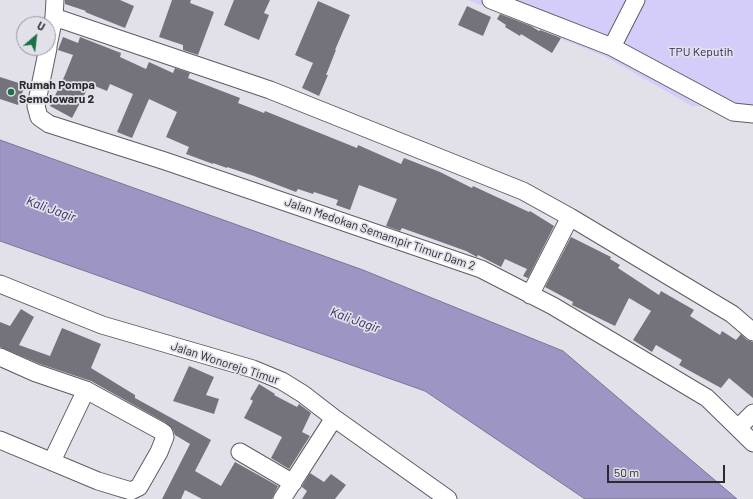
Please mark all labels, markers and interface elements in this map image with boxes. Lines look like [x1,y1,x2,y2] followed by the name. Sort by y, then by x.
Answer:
[16,16,56,56] north arrow
[35,18,47,33] text: U
[669,45,733,59] park label: TPU Keputih
[19,78,95,106] place label: Rumah Pompa Semolowaru 2
[6,87,16,97] marker: Rumah Pompa Semolowaru 2
[24,193,78,225] water label: Kali Jagir
[283,195,477,273] street label: Jalan Medokan Semampir Timur Dam 2
[328,304,382,336] water label: Kali Jagir
[169,339,281,387] street label: Jalan Wonorejo Timur
[609,457,727,483] scale bar
[614,465,639,479] text: 50 m

